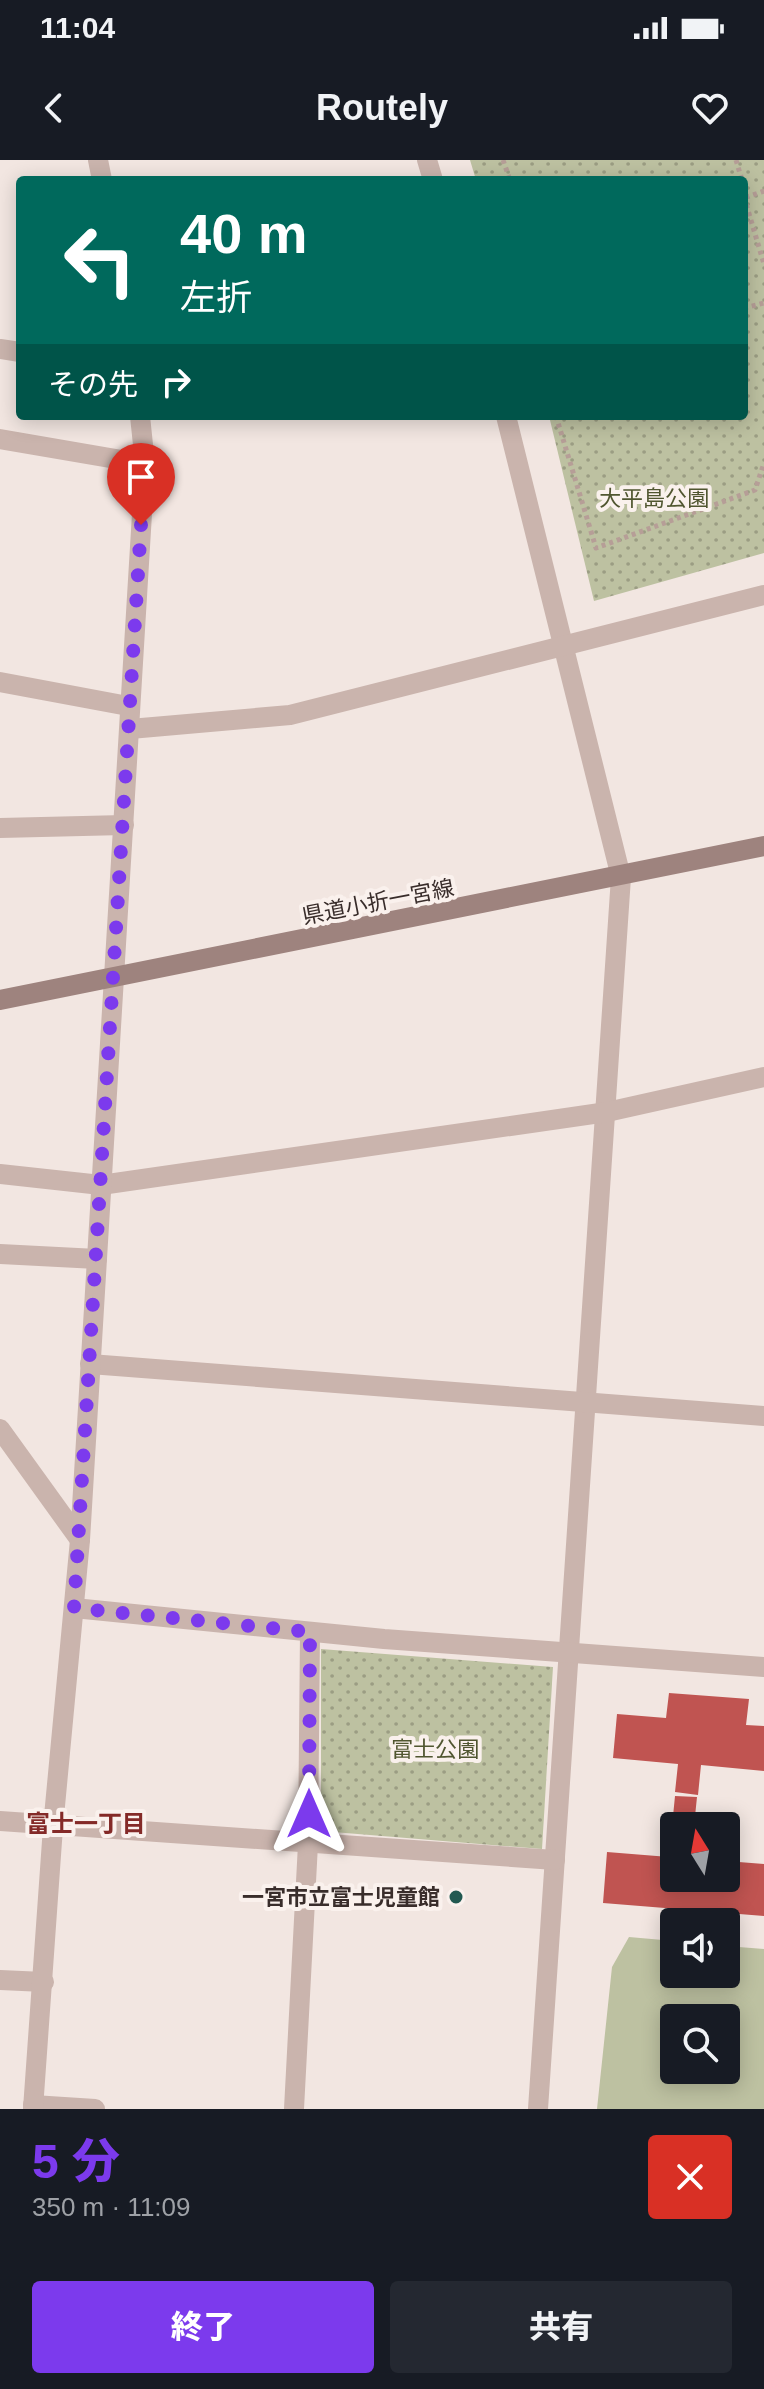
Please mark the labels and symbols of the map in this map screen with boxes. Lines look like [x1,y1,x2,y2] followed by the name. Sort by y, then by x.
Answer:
[107,443,175,525] pin
[599,486,709,511] park label: 大平島公園
[300,875,456,929] street label: 県道小折一宮線
[391,1737,479,1762] park label: 富士公園
[267,1772,351,1856] position arrow
[26,1810,146,1837] district label: 富士一丁目
[660,1812,740,1892] north arrow
[242,1885,440,1910] place label: 一宮市立富士児童館
[447,1888,465,1906] marker: 一宮市立富士児童館

